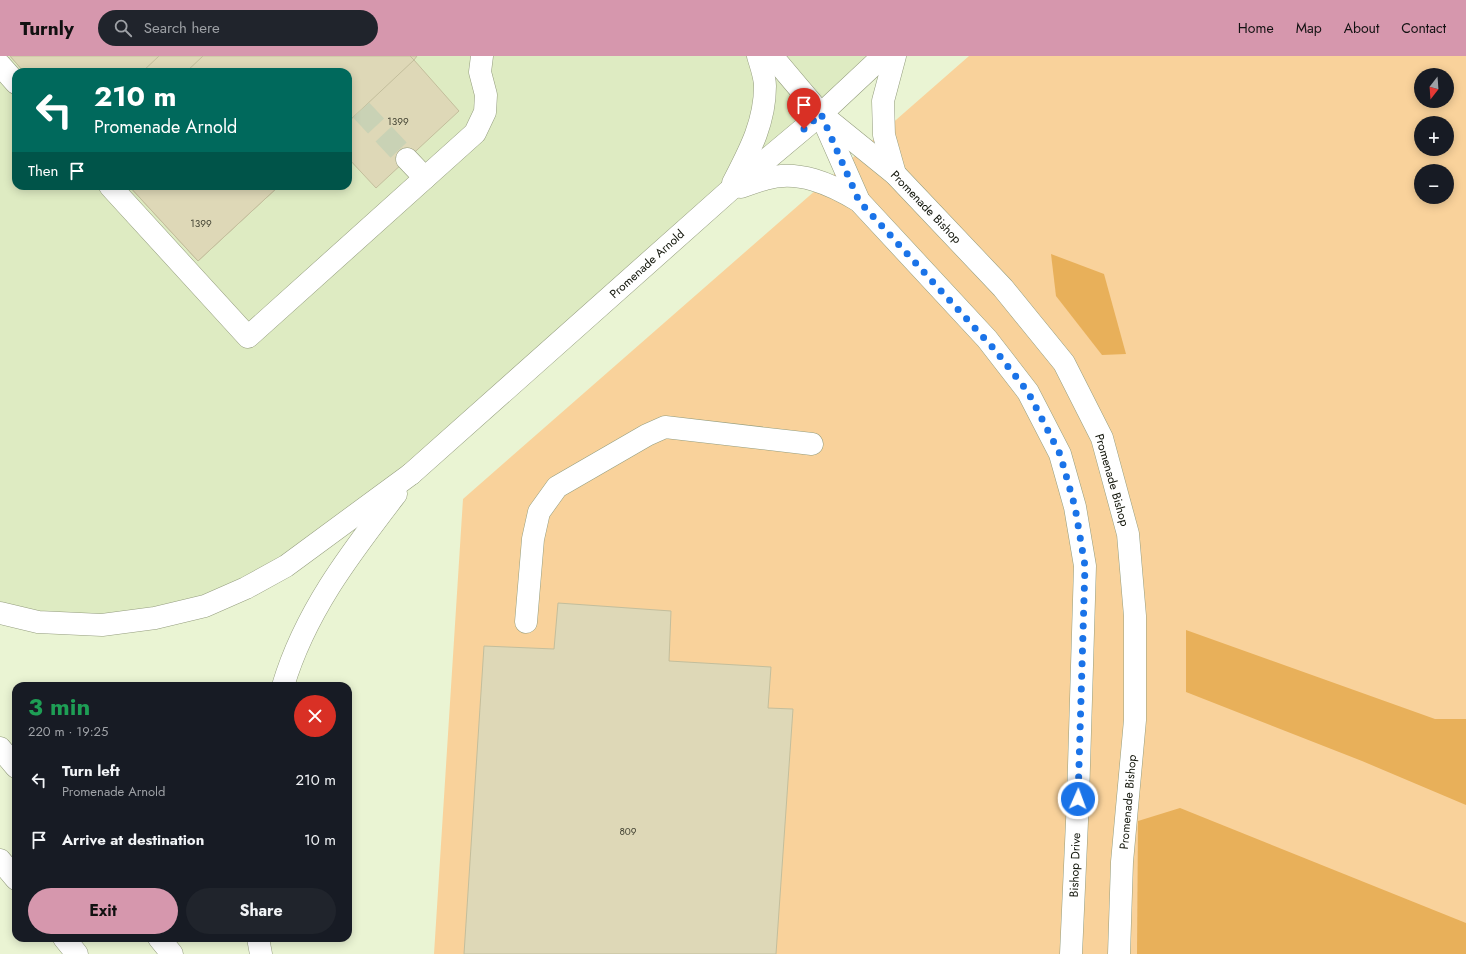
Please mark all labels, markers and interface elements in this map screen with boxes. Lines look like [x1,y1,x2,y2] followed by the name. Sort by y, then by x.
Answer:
[98,10,378,46] search box
[20,15,74,42] text: Turnly
[112,17,134,39] icon: search
[144,17,220,39] text: Search here
[1238,18,1274,38] text: Home
[1296,18,1322,38] text: Map
[1344,18,1379,38] text: About
[1401,18,1446,38] text: Contact
[1414,68,1454,108] north arrow
[1414,68,1454,204] map controls
[94,76,177,117] text: 210 m
[28,84,80,136] icon: left
[787,88,821,129] pin
[793,94,815,116] icon: arrive
[94,114,237,140] text: Promenade Arnold
[387,114,409,129] house number: 1399
[1414,116,1454,156] button: +
[28,160,58,182] text: Then
[66,160,88,182] icon: arrive
[1414,164,1454,204] button: −
[886,166,966,248] street label: Promenade Bishop
[190,216,212,231] house number: 1399
[605,225,689,303] street label: Promenade Arnold
[1090,432,1134,528] street label: Promenade Bishop
[28,689,90,724] text: 3 min
[294,695,336,737] button: close
[28,722,108,741] text: 220 m · 19:25
[1115,754,1141,850] street label: Promenade Bishop
[62,760,120,782] text: Turn left
[28,769,50,791] icon: left
[296,769,336,791] text: 210 m
[1057,778,1099,820] position arrow
[62,782,166,801] text: Promenade Arnold
[619,824,637,839] house number: 809
[28,829,50,851] icon: arrive
[62,829,204,851] text: Arrive at destination
[304,829,336,851] text: 10 m
[1065,832,1085,898] street label: Bishop Drive
[28,888,178,934] button: Exit
[186,888,336,934] button: Share

